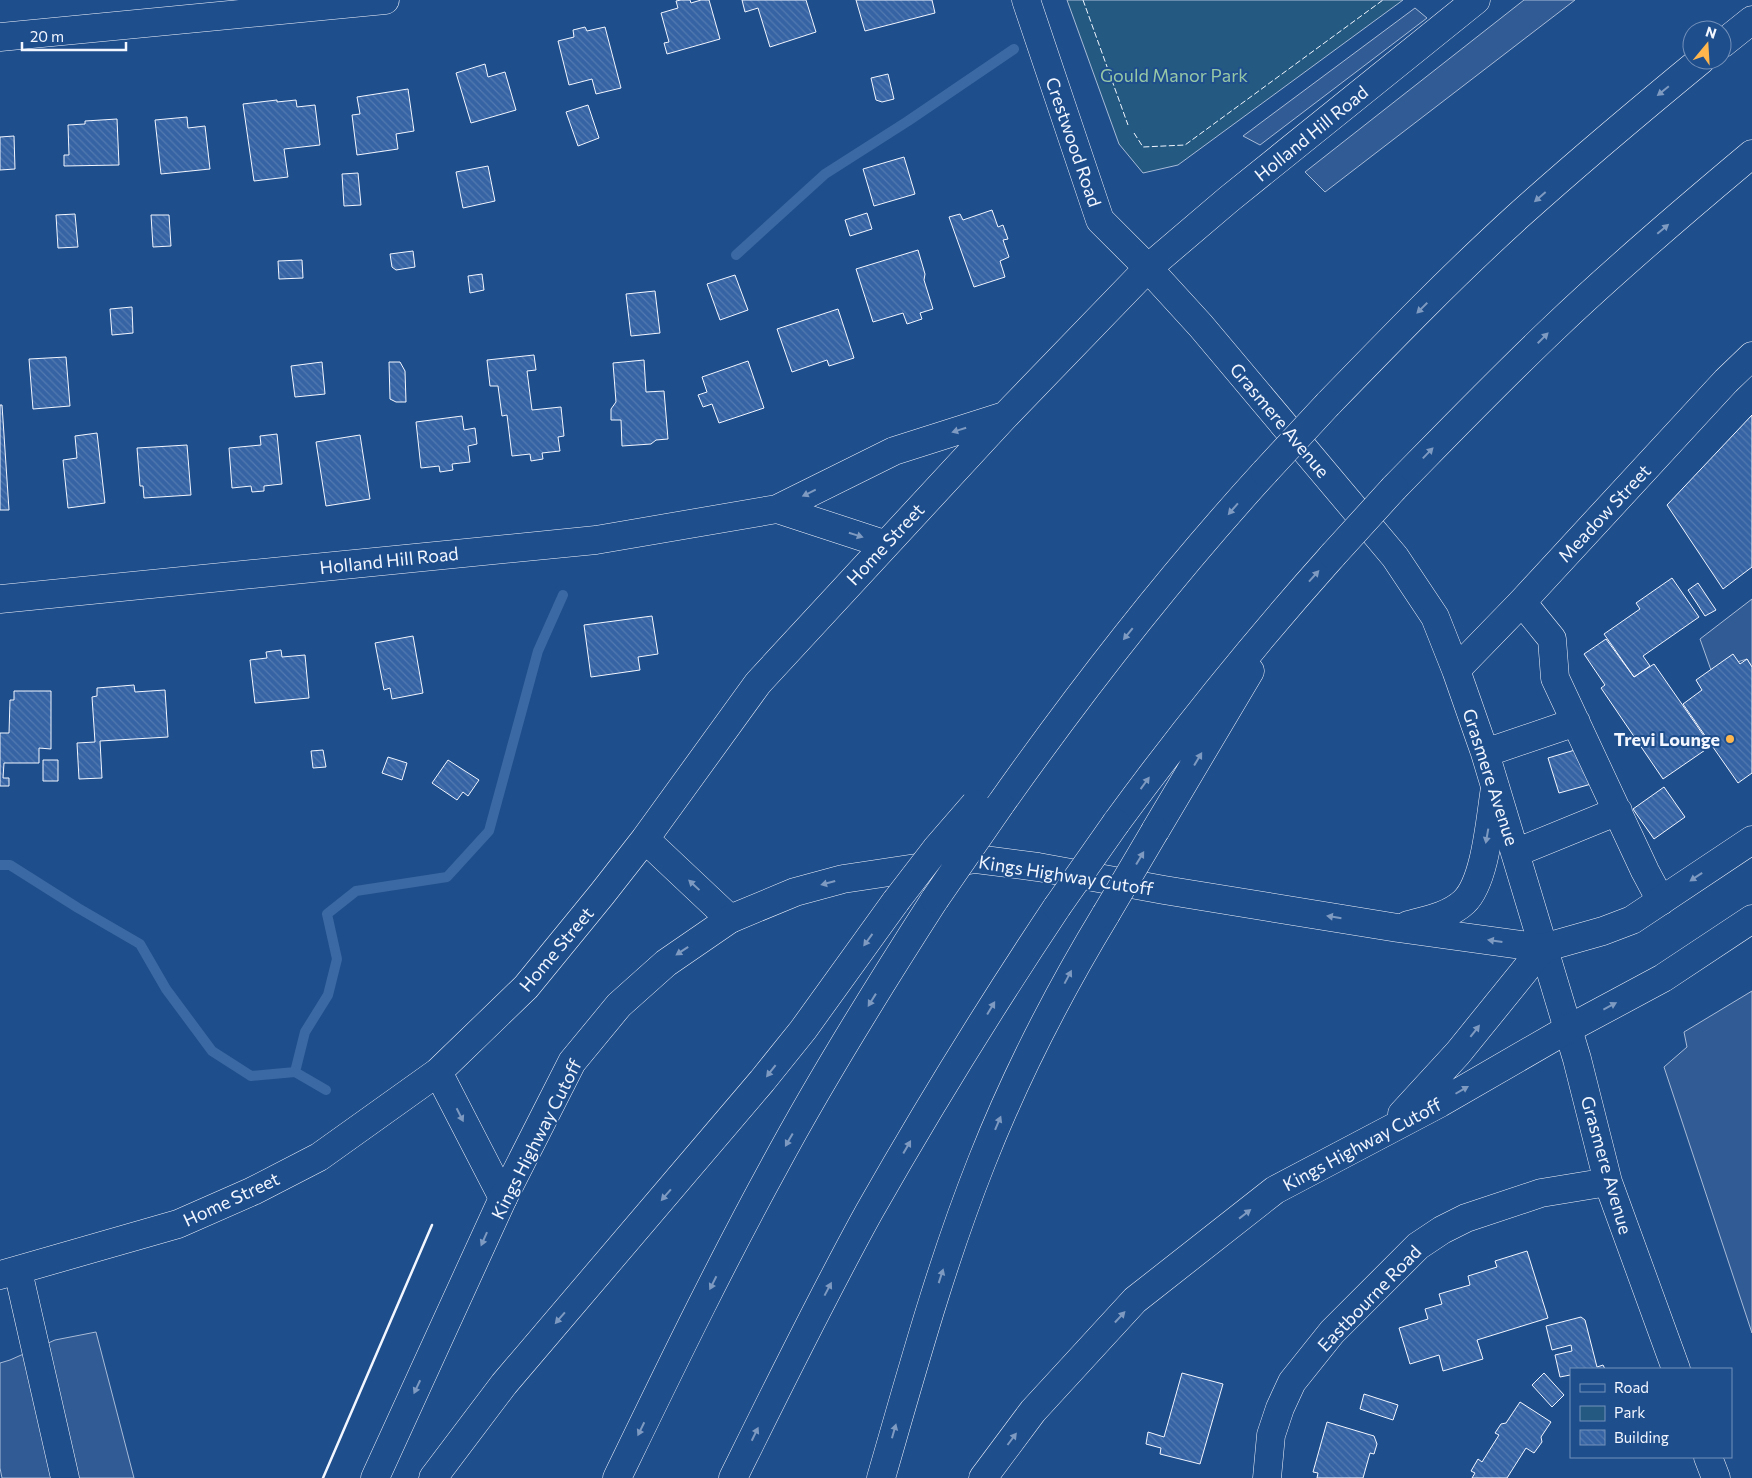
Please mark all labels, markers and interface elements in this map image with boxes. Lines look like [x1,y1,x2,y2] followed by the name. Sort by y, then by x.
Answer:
[22,20,126,52] scale bar
[1682,20,1732,70] north arrow
[1704,22,1719,42] text: N
[30,27,64,45] text: 20 m
[1100,64,1248,86] park label: Gould Manor Park
[1042,74,1106,210] street label: Crestwood Road
[1250,80,1372,186] street label: Holland Hill Road
[1657,85,1670,96] one-way arrow
[1534,191,1547,202] one-way arrow
[1657,224,1669,235] one-way arrow
[1416,302,1428,314] one-way arrow
[1537,333,1549,345] one-way arrow
[1226,358,1334,482] street label: Grasmere Avenue
[951,427,966,435] one-way arrow
[1422,447,1434,459] one-way arrow
[1553,460,1655,566] street label: Meadow Street
[802,489,816,497] one-way arrow
[842,499,928,589] street label: Home Street
[1227,502,1238,515] one-way arrow
[849,532,864,540] one-way arrow
[318,542,460,578] street label: Holland Hill Road
[1308,571,1320,583] one-way arrow
[1123,627,1134,640] one-way arrow
[1458,706,1524,848] street label: Grasmere Avenue
[1614,728,1720,750] place label: Trevi Lounge
[1724,733,1736,745] marker: Trevi Lounge
[1194,752,1202,767] one-way arrow
[1140,776,1150,790] one-way arrow
[1482,829,1490,845] one-way arrow
[977,850,1155,900] street label: Kings Highway Cutoff
[1135,851,1144,864] one-way arrow
[1689,873,1702,882] one-way arrow
[689,879,701,891] one-way arrow
[821,879,836,887] one-way arrow
[514,902,598,996] street label: Home Street
[1326,913,1342,921] one-way arrow
[862,933,873,946] one-way arrow
[1487,937,1503,945] one-way arrow
[676,946,689,956] one-way arrow
[1064,970,1073,984] one-way arrow
[867,993,876,1006] one-way arrow
[986,1001,995,1014] one-way arrow
[1603,1002,1618,1010] one-way arrow
[1470,1024,1480,1038] one-way arrow
[486,1055,586,1223] street label: Kings Highway Cutoff
[765,1064,776,1077] one-way arrow
[1455,1086,1468,1095] one-way arrow
[1279,1093,1445,1195] street label: Kings Highway Cutoff
[1577,1093,1637,1237] street label: Grasmere Avenue
[456,1108,464,1123] one-way arrow
[994,1116,1002,1130] one-way arrow
[785,1133,794,1146] one-way arrow
[903,1140,911,1155] one-way arrow
[179,1167,283,1231] street label: Home Street
[661,1189,672,1202] one-way arrow
[1238,1208,1251,1219] one-way arrow
[480,1232,488,1247] one-way arrow
[1313,1240,1425,1356] street label: Eastbourne Road
[938,1268,945,1283] one-way arrow
[709,1276,717,1290] one-way arrow
[824,1282,832,1297] one-way arrow
[555,1312,566,1324] one-way arrow
[1114,1312,1126,1324] one-way arrow
[1570,1368,1732,1458] legend
[1614,1378,1649,1396] text: Road
[412,1380,420,1394] one-way arrow
[1614,1403,1645,1421] text: Park
[637,1422,645,1436] one-way arrow
[891,1424,899,1439] one-way arrow
[751,1427,759,1441] one-way arrow
[1614,1428,1669,1446] text: Building
[1007,1433,1018,1446] one-way arrow

